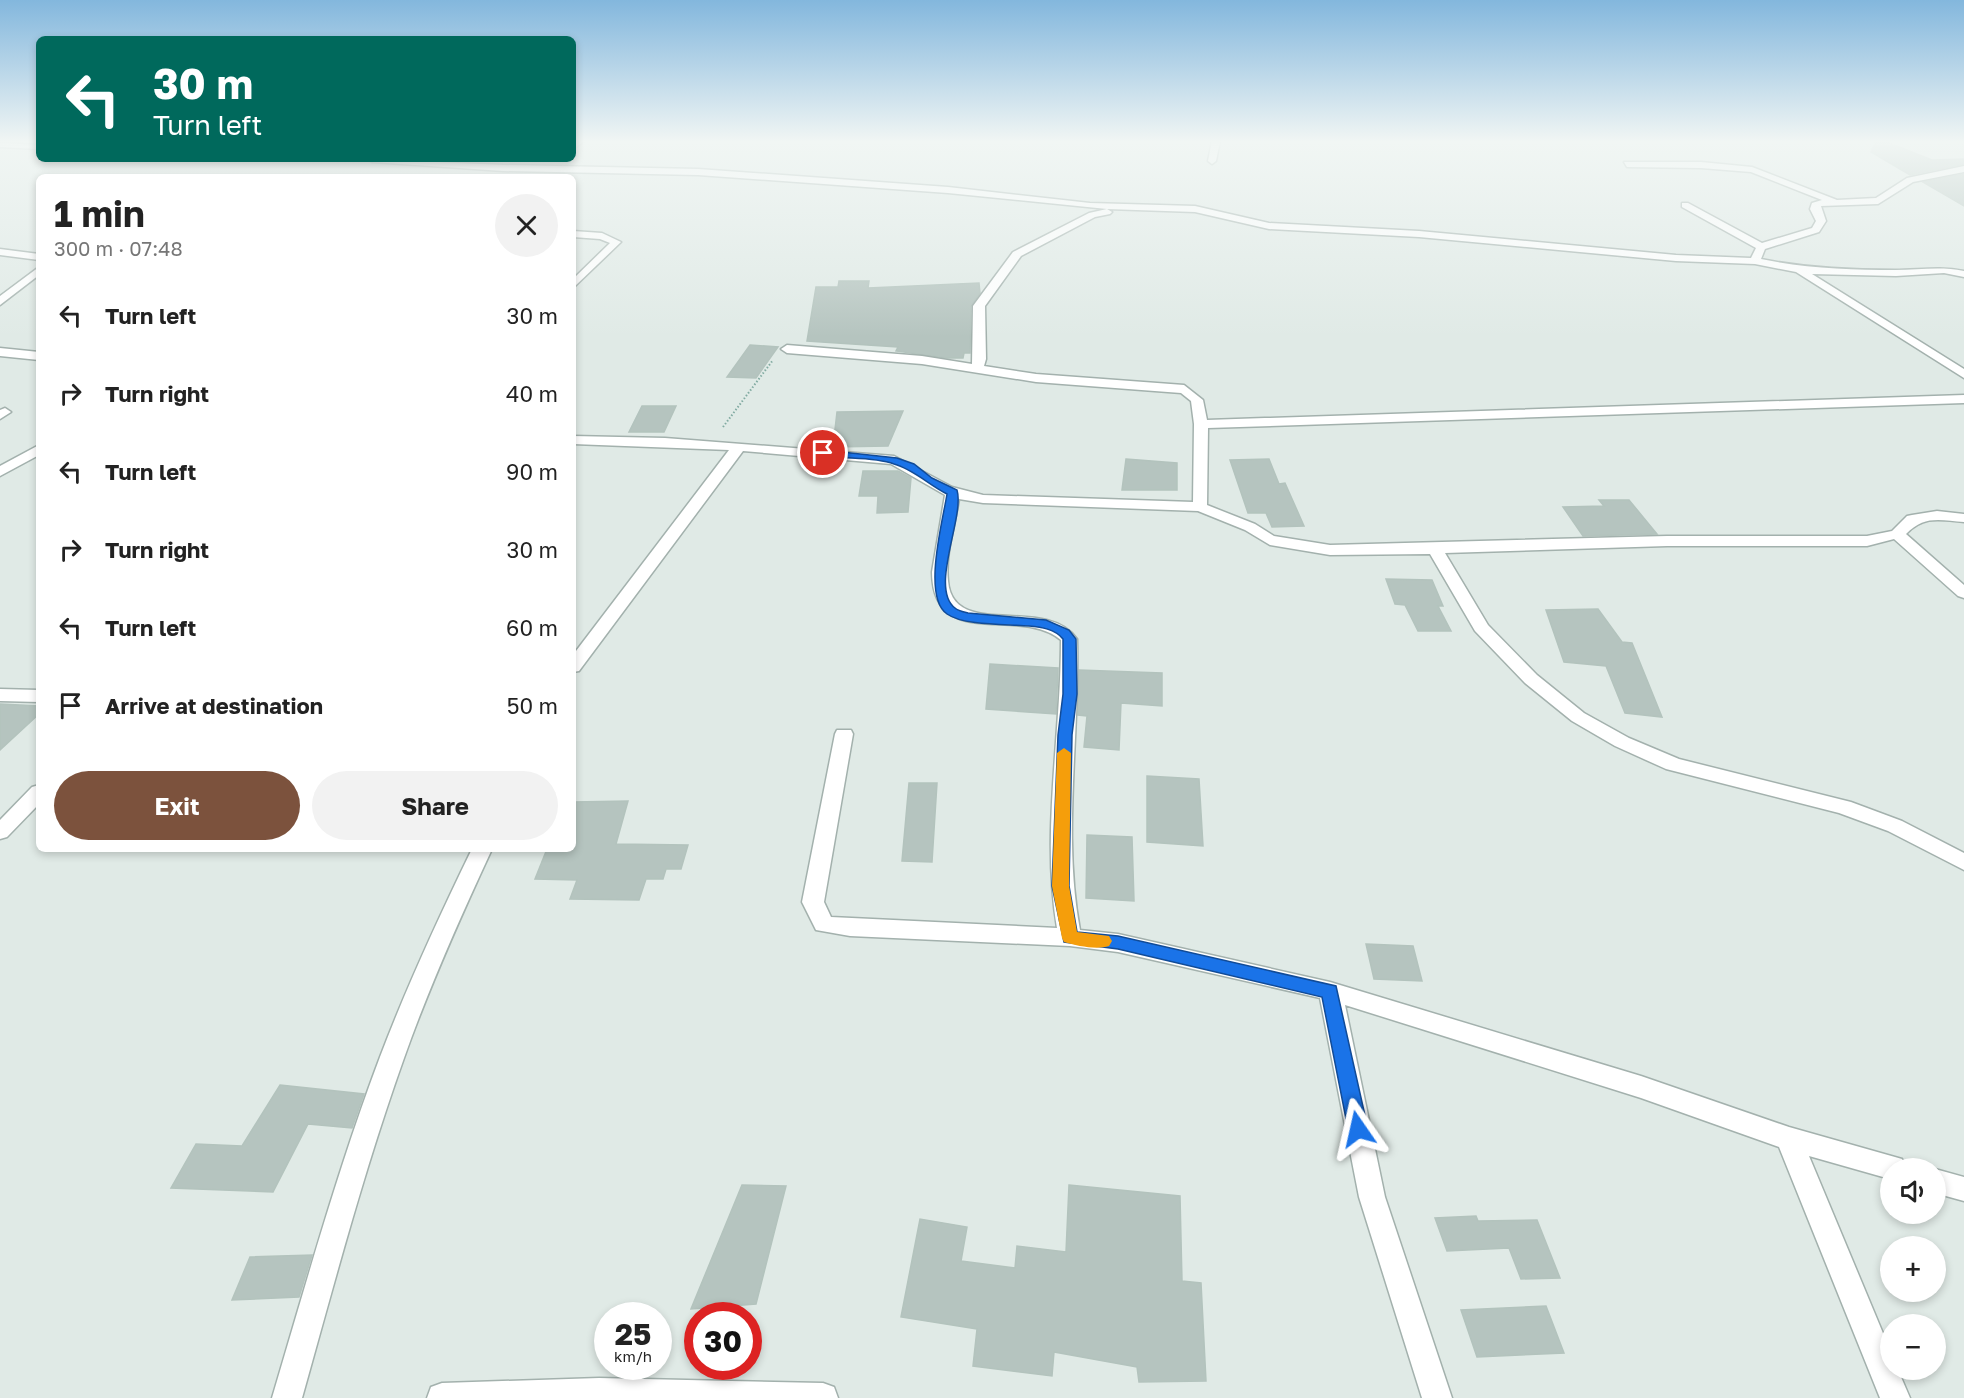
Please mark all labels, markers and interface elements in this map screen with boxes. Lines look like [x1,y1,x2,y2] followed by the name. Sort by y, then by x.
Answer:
[153,58,253,108] text: 30 m
[54,60,132,138] icon: left
[153,109,262,141] text: Turn left
[54,192,145,235] text: 1 min
[495,194,558,257] button: close
[54,236,183,260] text: 300 m · 07:48
[54,299,87,332] icon: left
[105,302,196,329] text: Turn left
[507,302,558,329] text: 30 m
[54,377,87,410] icon: right
[105,380,209,407] text: Turn right
[506,380,558,407] text: 40 m
[797,427,848,478] pin
[806,436,839,469] icon: arrive
[54,455,87,488] icon: left
[105,458,196,485] text: Turn left
[506,458,558,485] text: 90 m
[54,533,87,566] icon: right
[105,536,209,563] text: Turn right
[507,536,558,563] text: 30 m
[54,611,87,644] icon: left
[105,614,196,641] text: Turn left
[506,614,558,641] text: 60 m
[54,689,87,722] icon: arrive
[105,692,323,719] text: Arrive at destination
[507,692,558,719] text: 50 m
[54,771,300,840] button: Exit
[312,771,558,840] button: Share
[1326,1097,1390,1161] position arrow
[1880,1158,1946,1380] map controls
[1880,1158,1946,1224] button: sound
[1880,1236,1946,1302] button: +
[684,1302,762,1380] speed limit sign: 30
[1880,1314,1946,1380] button: −
[615,1316,651,1352] text: 25
[614,1347,652,1365] text: km/h

